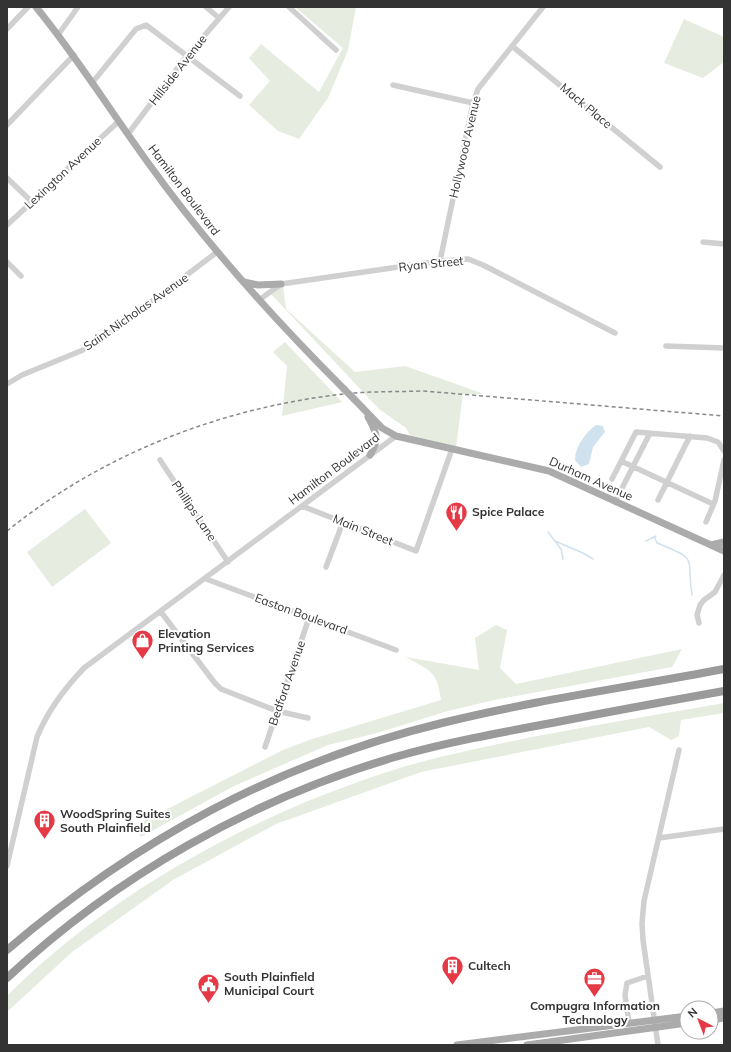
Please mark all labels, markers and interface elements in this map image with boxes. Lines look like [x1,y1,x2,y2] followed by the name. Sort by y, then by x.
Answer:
[145,31,210,108] street label: Hillside Avenue
[557,80,615,132] street label: Mack Place
[445,94,484,199] street label: Hollywood Avenue
[21,133,104,212] street label: Lexington Avenue
[145,141,223,238] street label: Hamilton Boulevard
[398,253,464,274] street label: Ryan Street
[80,270,191,353] street label: Saint Nicholas Avenue
[285,430,382,508] street label: Hamilton Boulevard
[547,453,635,504] street label: Durham Avenue
[169,478,220,544] street label: Phillips Lane
[444,499,470,532] restaurant icon: Spice Palace
[472,504,545,519] place label: Spice Palace
[331,511,396,548] street label: Main Street
[253,590,349,637] street label: Easton Boulevard
[158,626,254,655] place label: Elevation Printing Services
[130,628,156,661] shop icon: Elevation Printing Services
[265,638,308,727] street label: Bedford Avenue
[60,806,170,835] place label: WoodSpring Suites South Plainfield
[31,808,57,841] building icon: WoodSpring Suites South Plainfield
[439,953,465,986] building icon: Cultech
[468,958,511,973] place label: Cultech
[582,966,608,999] office icon: Compugra Information Technology
[224,969,315,998] place label: South Plainfield Municipal Court
[196,971,222,1004] public building icon: South Plainfield Municipal Court
[530,998,660,1027] place label: Compugra Information Technology
[679,1000,719,1040] north arrow
[685,1005,700,1021] text: N

